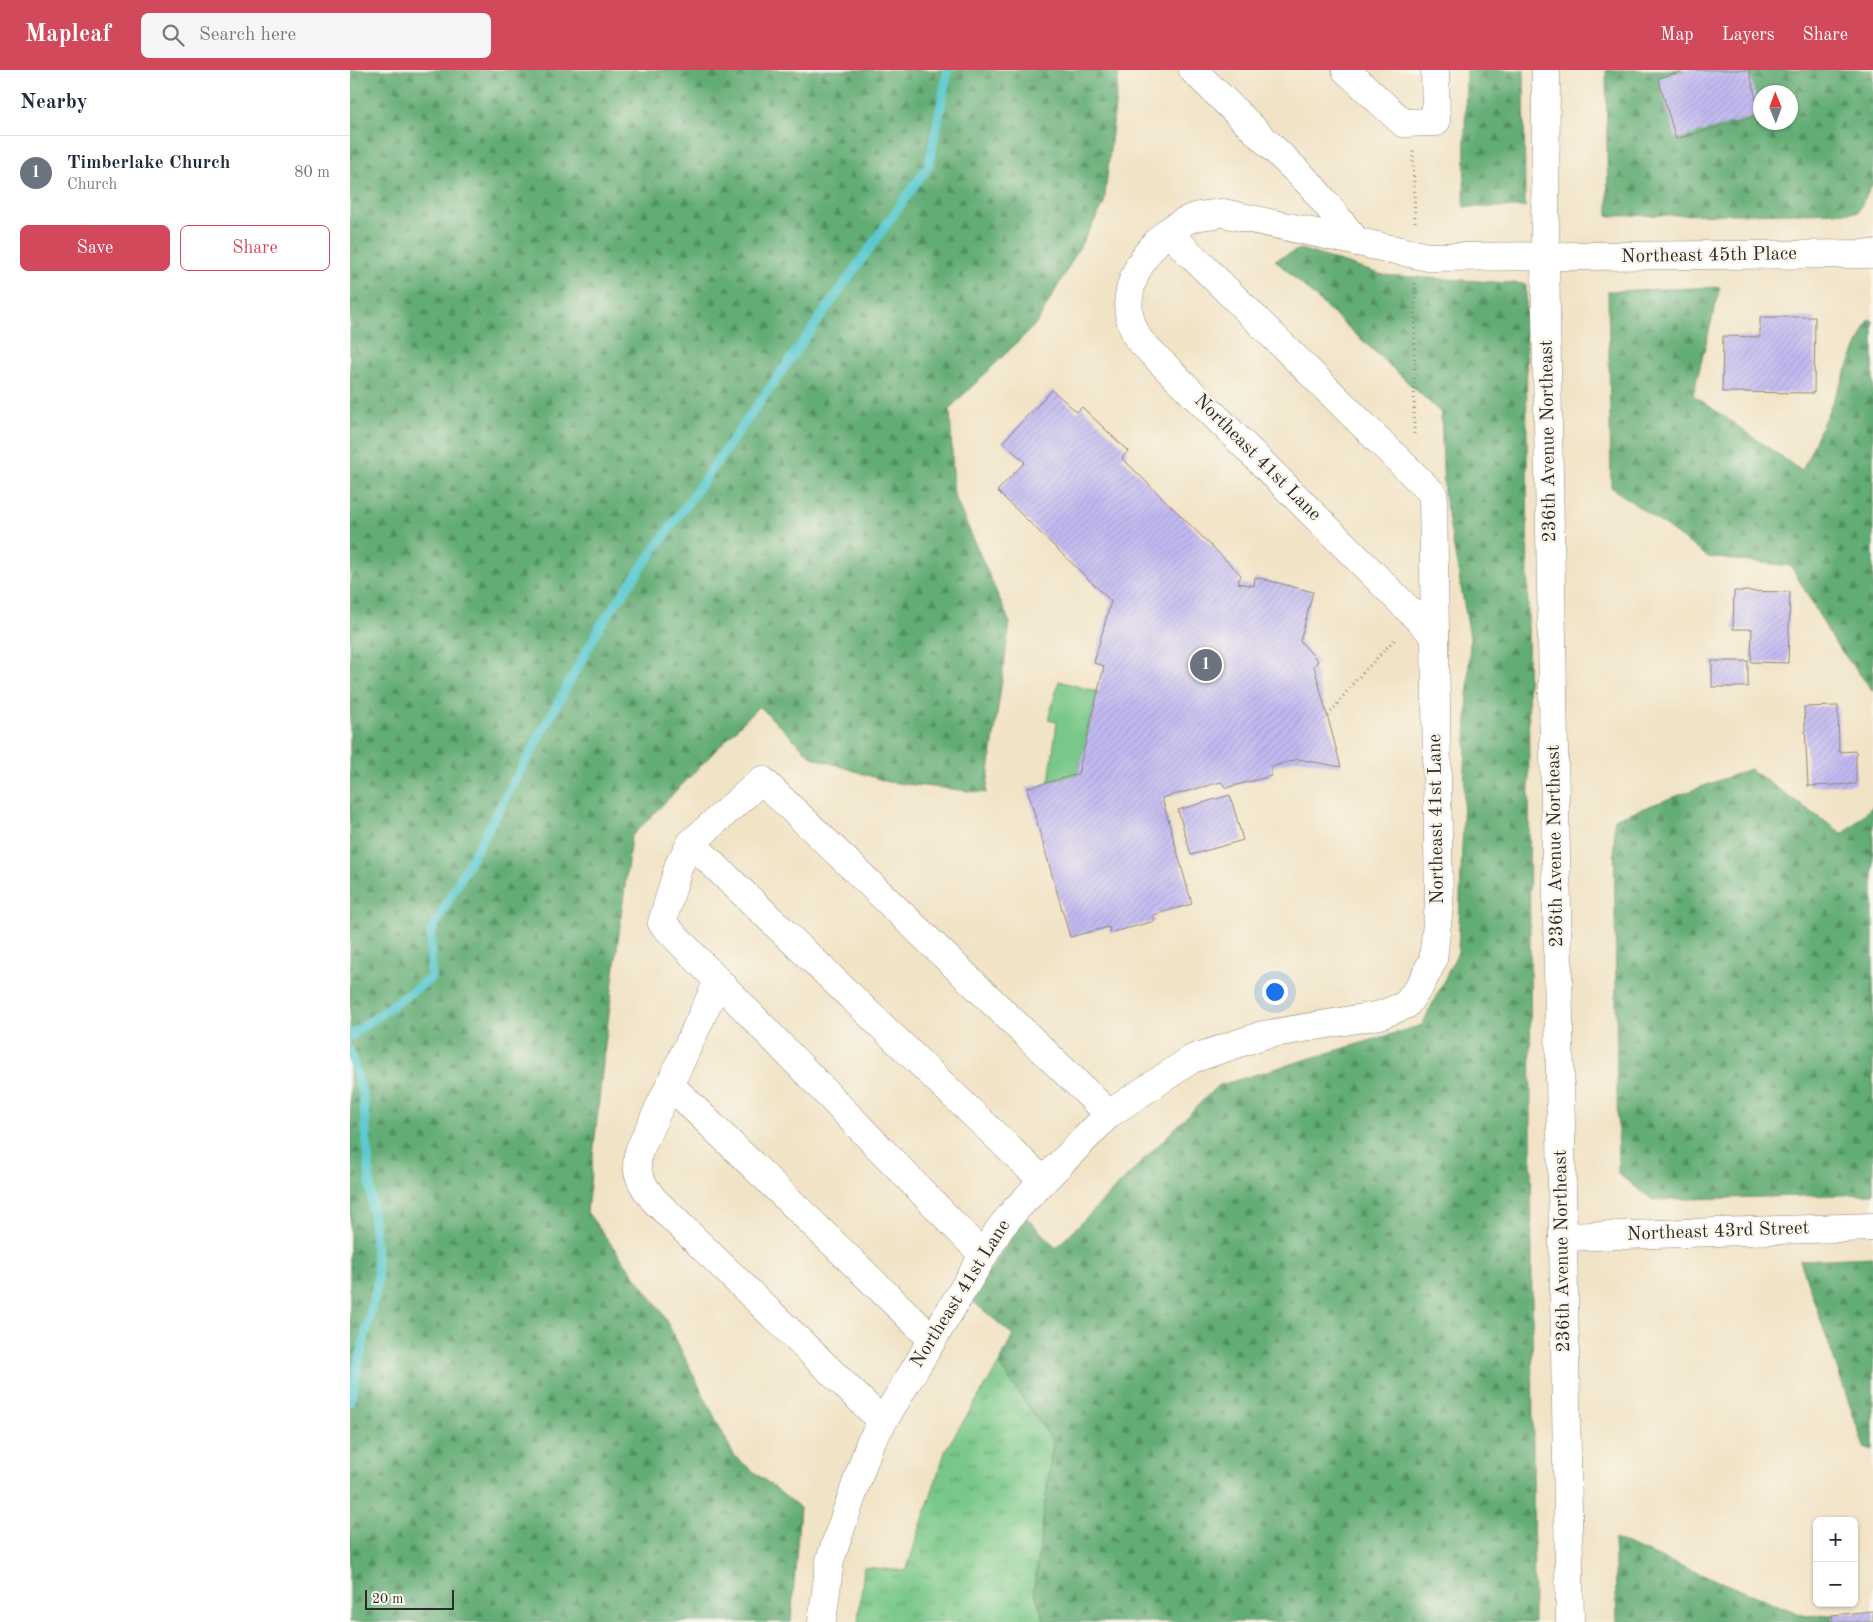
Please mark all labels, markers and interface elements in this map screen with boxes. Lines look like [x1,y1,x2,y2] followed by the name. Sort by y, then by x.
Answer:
[141,13,491,58] search box
[159,21,187,49] icon: search
[25,23,111,47] text: Mapleaf
[199,26,296,45] text: Search here
[1660,26,1694,44] text: Map
[1722,26,1774,44] text: Layers
[1802,26,1848,44] text: Share
[1753,85,1798,130] north arrow
[20,92,88,113] text: Nearby
[67,154,231,173] text: Timberlake Church
[31,165,41,181] text: 1
[294,165,330,181] text: 80 m
[67,177,117,193] text: Church
[20,225,170,271] button: Save
[180,225,330,271] button: Share
[1621,245,1797,267] street label: Northeast 45th Place
[1538,339,1560,543] street label: 236th Avenue Northeast
[1190,391,1324,525] street label: Northeast 41st Lane
[1190,646,1222,684] pin: 1
[1426,734,1448,904] street label: Northeast 41st Lane
[1545,744,1567,948] street label: 236th Avenue Northeast
[1262,979,1288,1005] your location
[1552,1149,1574,1353] street label: 236th Avenue Northeast
[908,1217,1014,1371] street label: Northeast 41st Lane
[1626,1219,1810,1245] street label: Northeast 43rd Street
[1813,1517,1858,1607] map controls
[1813,1517,1858,1562] button: +
[1813,1562,1858,1607] button: −
[365,1587,454,1610] scale bar
[372,1592,403,1606] text: 20 m

